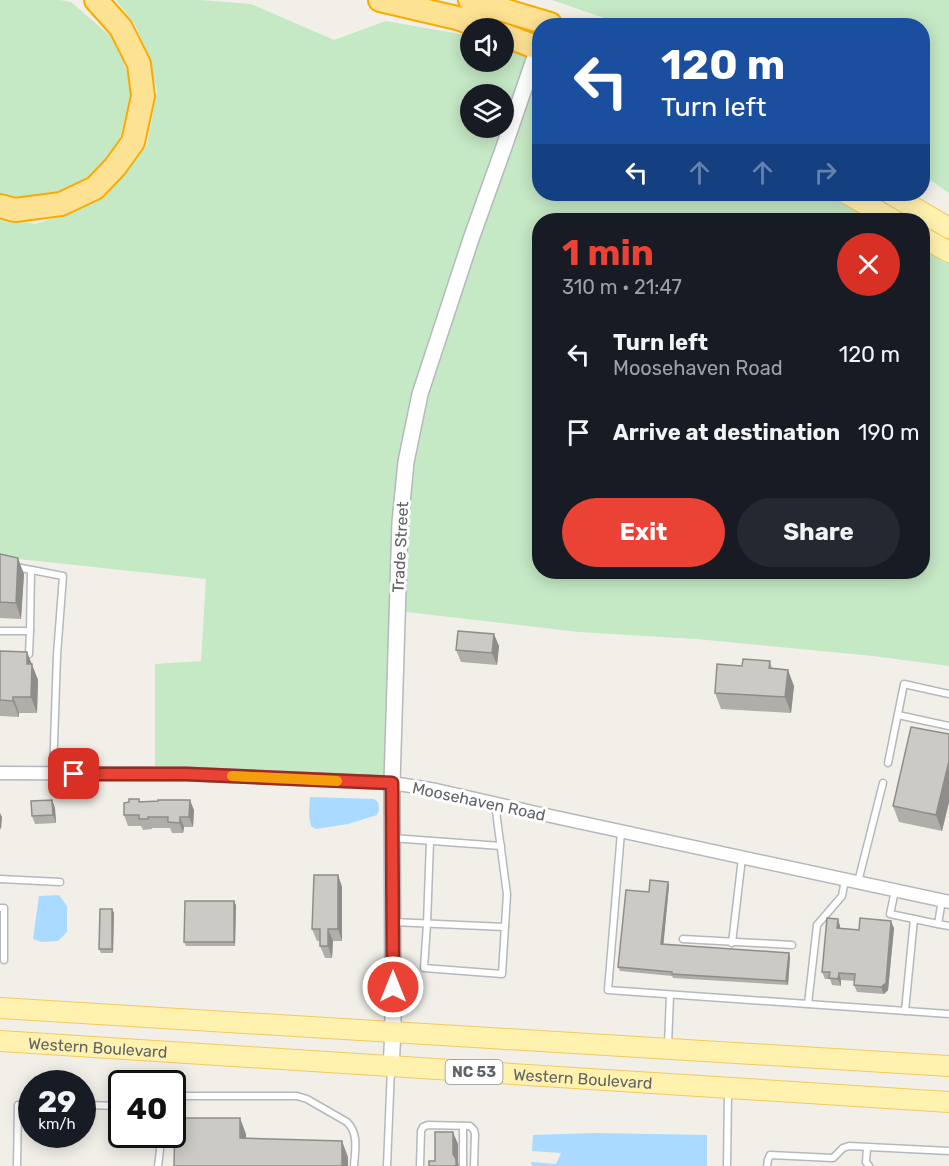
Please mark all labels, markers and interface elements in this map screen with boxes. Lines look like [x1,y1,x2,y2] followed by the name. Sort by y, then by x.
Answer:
[460,18,514,138] map controls
[460,18,514,72] button: sound
[661,40,785,90] text: 120 m
[562,42,640,120] icon: left
[460,84,514,138] button: layers
[661,91,766,123] text: Turn left
[620,156,653,189] icon: left
[683,156,716,189] icon: ahead
[746,156,779,189] icon: ahead
[809,156,842,189] icon: right
[562,231,654,274] text: 1 min
[837,233,900,296] button: close
[562,275,682,299] text: 310 m · 21:47
[613,329,708,356] text: Turn left
[562,338,595,371] icon: left
[839,341,900,368] text: 120 m
[613,356,783,380] text: Moosehaven Road
[562,416,595,449] icon: arrive
[613,419,840,446] text: Arrive at destination
[858,419,919,446] text: 190 m
[562,498,725,567] button: Exit
[737,498,900,567] button: Share
[389,501,412,593] street label: Trade Street
[48,748,99,799] pin
[57,757,90,790] icon: arrive
[411,778,547,825] street label: Moosehaven Road
[361,955,425,1019] position arrow
[28,1034,168,1062] street label: Western Boulevard
[446,1060,502,1084] road number: NC 53
[513,1065,653,1093] street label: Western Boulevard
[108,1070,186,1148] speed limit sign: 40
[38,1084,76,1120] text: 29
[38,1115,76,1133] text: km/h

